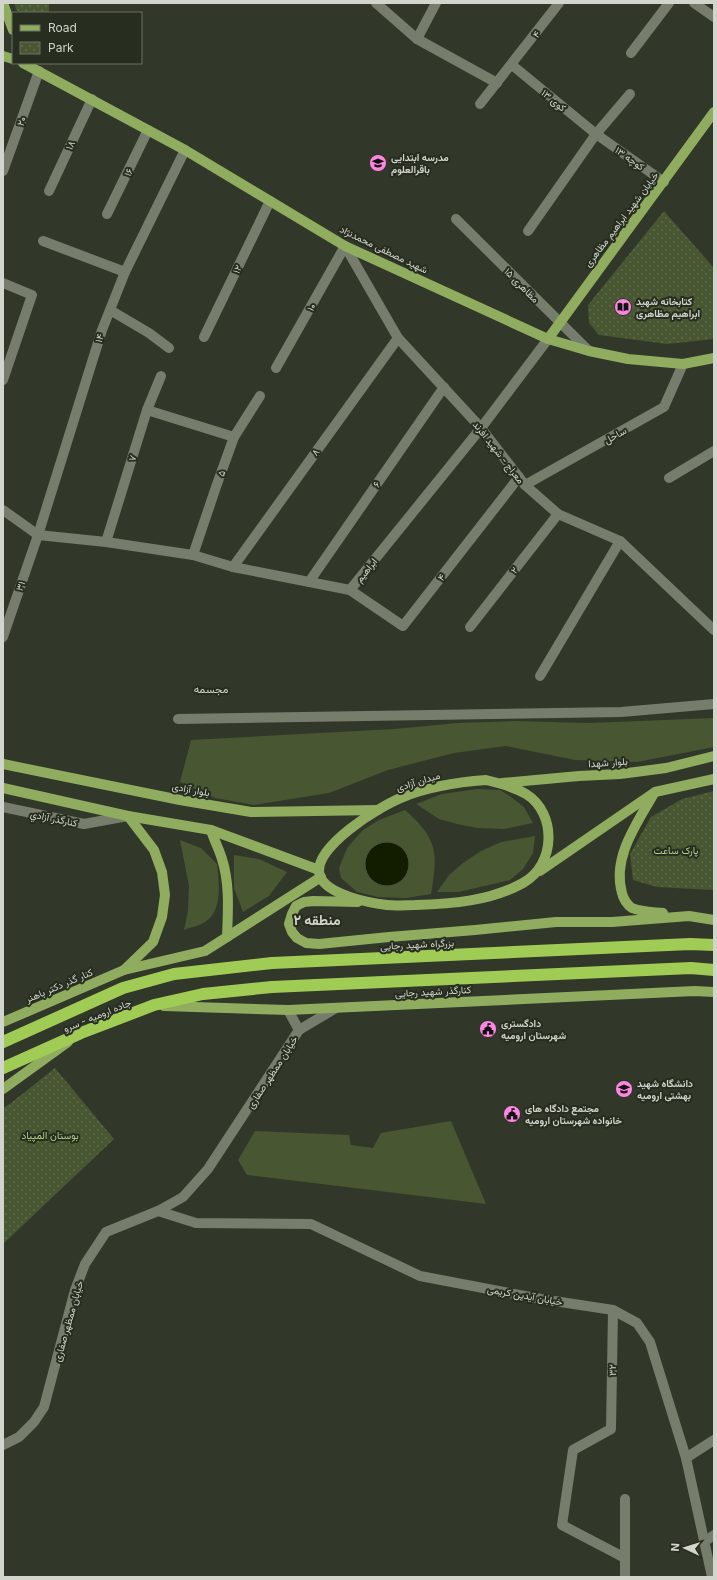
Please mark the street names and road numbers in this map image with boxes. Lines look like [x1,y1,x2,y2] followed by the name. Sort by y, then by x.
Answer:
[529,28,543,40] street label: ۴
[539,86,569,115] street label: کوی ۱۳
[14,115,28,127] street label: ۲۰
[63,138,77,152] street label: ۱۸
[612,144,647,174] street label: کوچه ۱۳
[121,166,135,178] street label: ۱۶
[581,169,662,269] street label: خیابان شهید ابراهیم مظاهری
[338,223,430,276] street label: شهید مصطفی محمدنژاد
[230,263,244,275] street label: ۱۲
[501,265,542,306] street label: ۱۵ مظاهری
[304,301,318,313] street label: ۱۰
[92,332,106,344] street label: ۱۴
[470,418,527,486] street label: معراج - شهید افرند
[602,424,628,446] street label: ساحل
[308,446,322,458] street label: ۸
[125,453,139,463] street label: ۷
[214,468,228,478] street label: ۵
[370,478,382,489] street label: ۶
[353,555,380,585] street label: ابراهیم
[508,564,520,576] street label: ۲
[435,571,448,583] street label: ۴
[13,579,27,592] street label: ۳۱
[588,755,628,770] street label: بلوار شهدا
[395,769,442,794] street label: میدان آزادی
[171,780,211,799] street label: بلوار آزادی
[29,807,79,832] street label: کنارگذر آزادي
[380,936,454,953] street label: بزرگراه شهید رجایی
[23,965,95,1006] street label: کنار گذر دکتر باهنر
[395,983,472,1000] street label: کنارگذر شهید رجایی
[61,996,133,1035] street label: جاده ارومیه - سرو
[244,1033,301,1111] street label: خیابان ممظهر صفاری
[51,1279,86,1363] street label: خیابان ممظهر صفاری
[486,1282,564,1309] street label: خیابان آیدین کریمی
[606,1364,618,1376] street label: ۳۲

